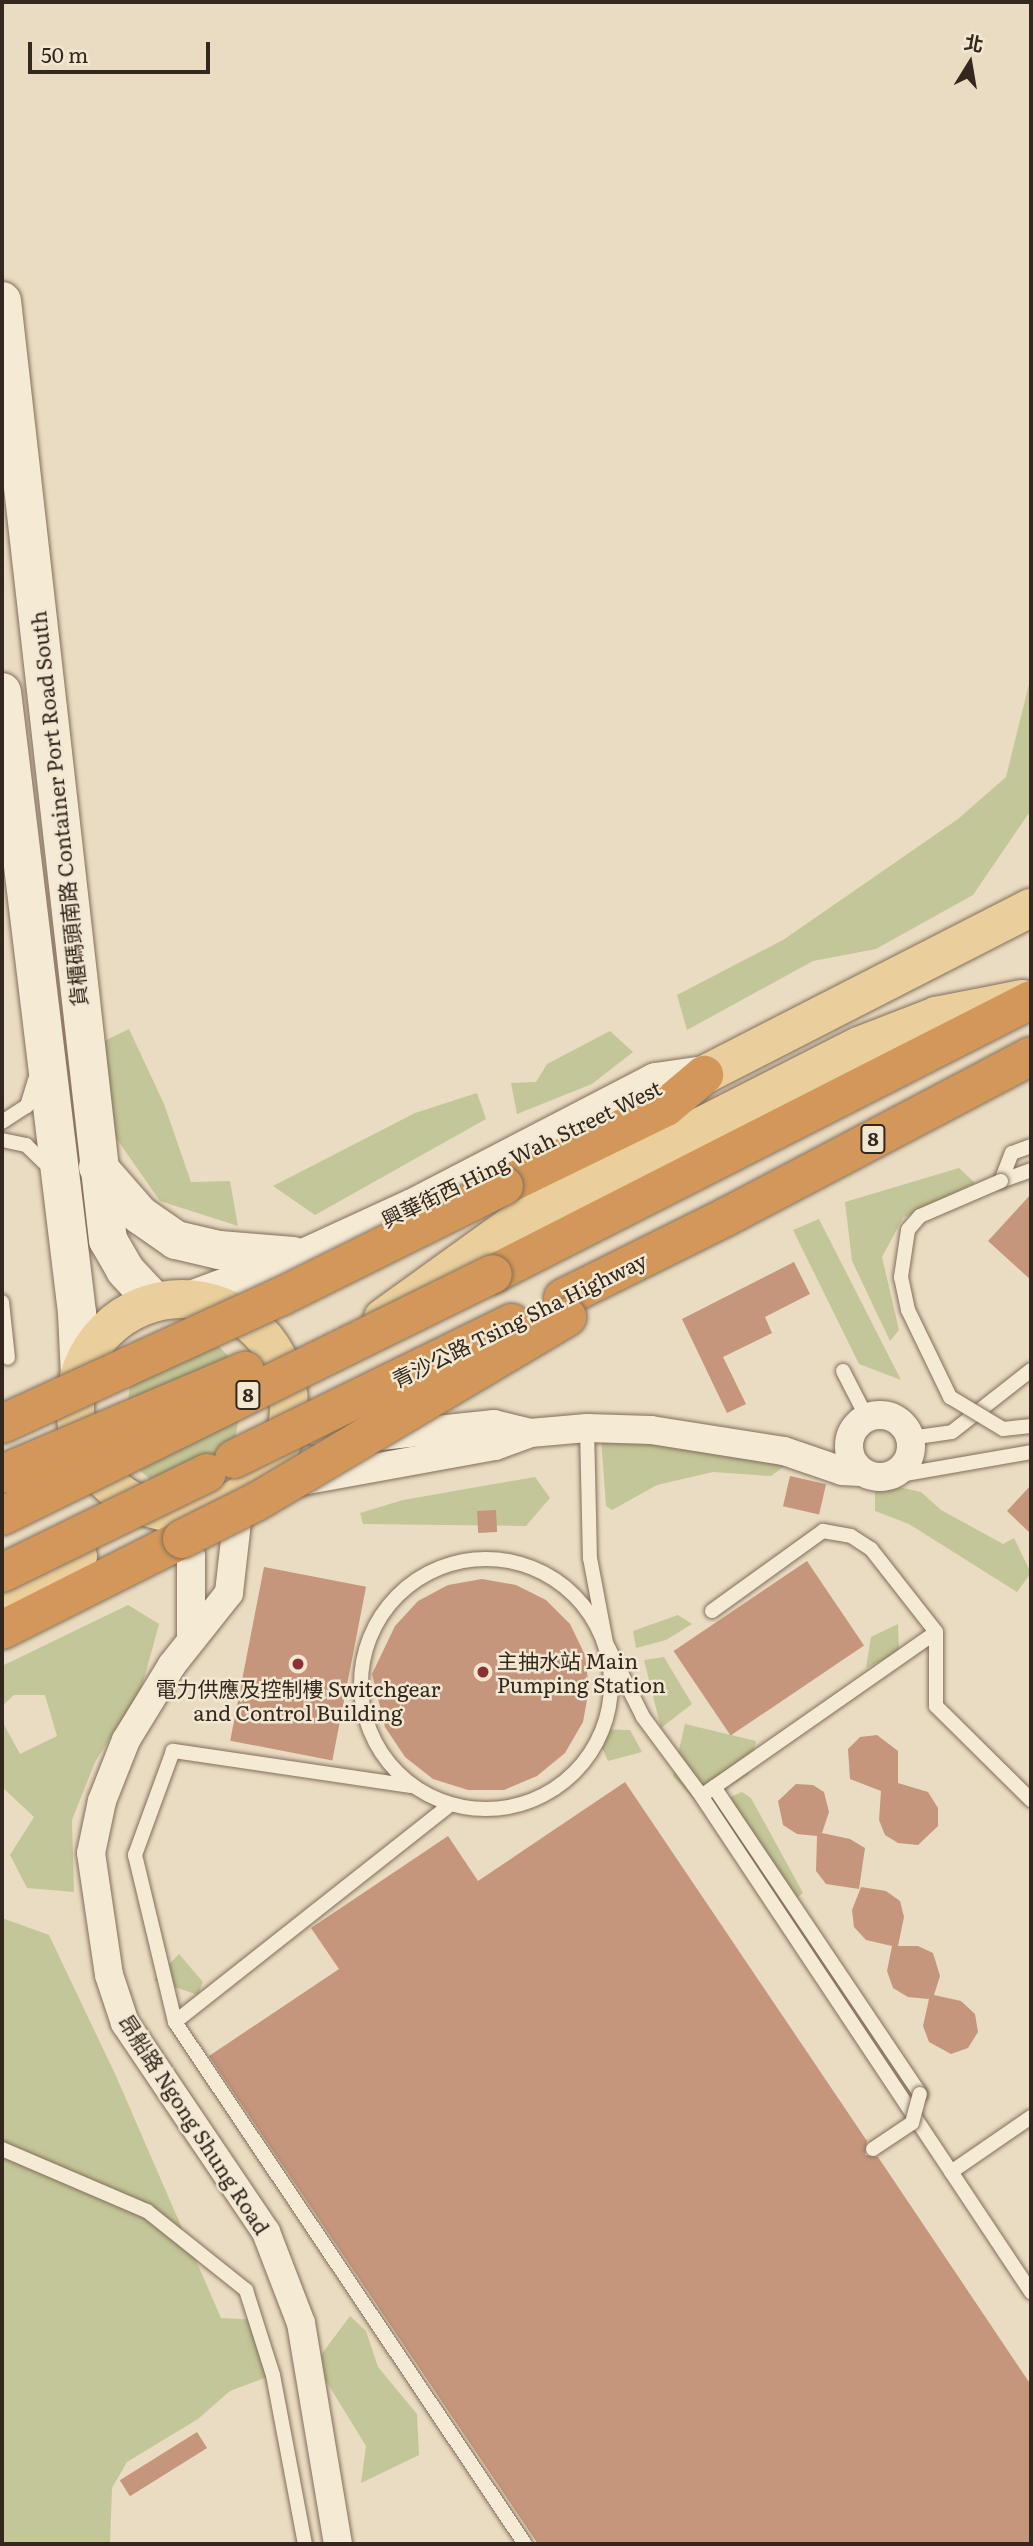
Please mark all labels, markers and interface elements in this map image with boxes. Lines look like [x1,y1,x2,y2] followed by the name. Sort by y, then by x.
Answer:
[962,27,986,58] text: 北
[32,28,214,72] scale bar
[935,28,1005,98] north arrow
[41,38,88,69] text: 50 m
[25,610,91,1008] street label: 貨櫃碼頭南路 Container Port Road South
[377,1074,665,1232] street label: 興華街西 Hing Wah Street West
[859,1124,887,1154] road number: 8
[388,1246,650,1392] street label: 青沙公路 Tsing Sha Highway
[234,1380,262,1410] road number: 8
[497,1647,666,1697] place label: 主抽水站 Main Pumping Station
[290,1656,306,1672] marker: 電力供應及控制樓 Switchgear and Control Building
[475,1664,491,1680] marker: 主抽水站 Main Pumping Station
[156,1675,440,1725] place label: 電力供應及控制樓 Switchgear and Control Building
[114,2009,276,2239] street label: 昂船路 Ngong Shung Road

